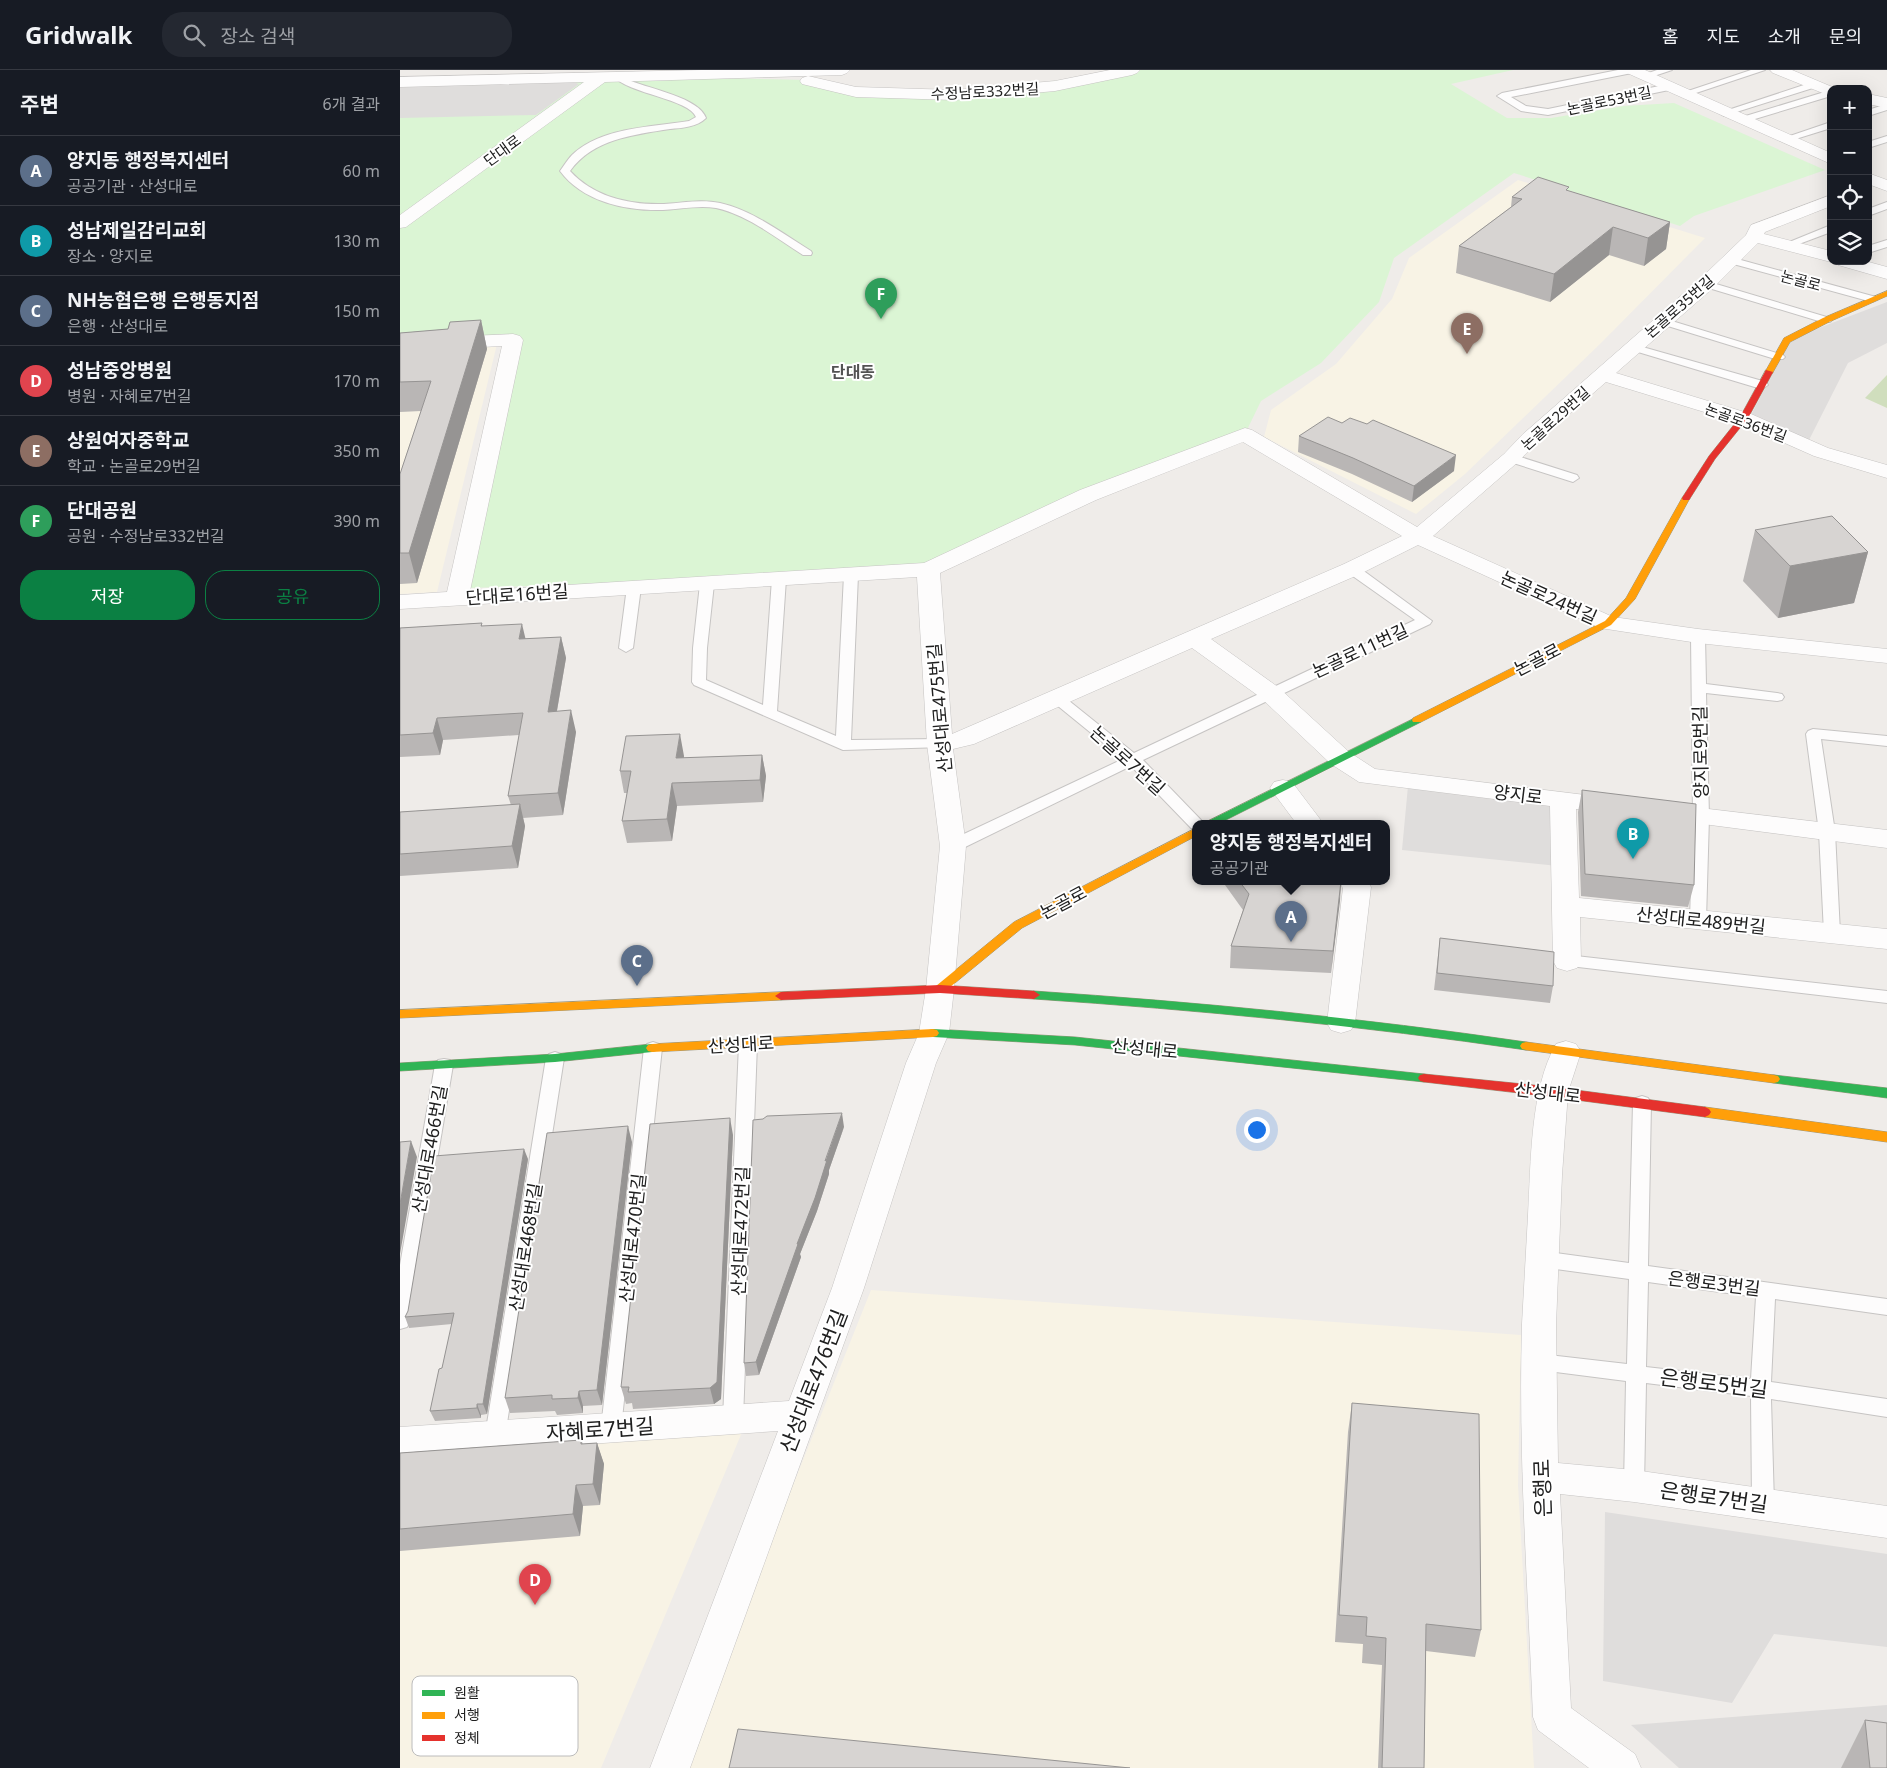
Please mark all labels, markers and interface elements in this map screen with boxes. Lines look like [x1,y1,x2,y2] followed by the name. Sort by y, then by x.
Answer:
[162,12,512,57] search box
[25,18,132,51] text: Gridwalk
[180,21,208,49] icon: search
[220,23,295,49] text: 장소 검색
[1662,24,1679,48] text: 홈
[1707,24,1740,48] text: 지도
[1768,24,1801,48] text: 소개
[1829,24,1862,48] text: 문의
[930,78,1040,104] street label: 수정남로332번길
[1565,81,1653,119] street label: 논골로53번길
[1827,85,1872,265] map controls
[1827,85,1872,130] button: +
[20,90,59,118] text: 주변
[323,93,380,115] text: 6개 결과
[479,130,525,170] street label: 단대로
[1827,130,1872,175] button: −
[67,147,229,173] text: 양지동 행정복지센터
[30,160,42,182] text: A
[343,160,380,182] text: 60 m
[67,175,197,197] text: 공공기관 · 산성대로
[1827,175,1872,220] button: locate
[67,217,207,243] text: 성남제일감리교회
[1827,220,1872,265] button: layers
[31,230,41,252] text: B
[333,230,380,252] text: 130 m
[67,245,153,267] text: 장소 · 양지로
[1778,265,1824,295] street label: 논골로
[1640,270,1718,342] street label: 논골로35번길
[865,278,897,319] pin: F
[67,287,259,313] text: NH농협은행 은행동지점
[31,300,41,322] text: C
[333,300,380,322] text: 150 m
[1451,313,1483,354] pin: E
[67,315,168,337] text: 은행 · 산성대로
[67,357,172,383] text: 성남중앙병원
[831,361,875,383] district label: 단대동
[30,370,42,392] text: D
[333,370,380,392] text: 170 m
[1516,382,1594,454] street label: 논골로29번길
[67,385,192,407] text: 병원 · 자혜로7번길
[1702,398,1790,446] street label: 논골로36번길
[67,427,189,453] text: 상원여자중학교
[32,440,40,462] text: E
[333,440,380,462] text: 350 m
[67,455,201,477] text: 학교 · 논골로29번길
[67,497,137,523] text: 단대공원
[32,510,40,532] text: F
[333,510,380,532] text: 390 m
[67,525,225,547] text: 공원 · 수정남로332번길
[1497,565,1601,629] street label: 논골로24번길
[20,570,195,620] button: 저장
[205,570,380,620] button: 공유
[465,578,569,610] street label: 단대로16번길
[1308,617,1412,683] street label: 논골로11번길
[1509,637,1565,681] street label: 논골로
[921,642,957,774] street label: 산성대로475번길
[1687,705,1713,799] street label: 양지로9번길
[1085,720,1171,800] street label: 논골로7번길
[1492,779,1544,809] street label: 양지로
[1617,818,1649,859] pin: B
[1192,820,1390,885] popup
[1210,829,1372,855] text: 양지동 행정복지센터
[1210,857,1269,879] text: 공공기관
[1035,880,1091,924] street label: 논골로
[1275,901,1307,942] pin: A
[1635,901,1767,939] street label: 산성대로489번길
[621,945,653,986] pin: C
[707,1030,775,1058] street label: 산성대로
[1111,1033,1179,1063] street label: 산성대로
[1514,1076,1582,1108] street label: 산성대로
[406,1083,452,1215] street label: 산성대로466번길
[1244,1117,1270,1143] your location
[726,1165,754,1297] street label: 산성대로472번길
[613,1172,651,1304] street label: 산성대로470번길
[503,1181,547,1313] street label: 산성대로468번길
[1666,1265,1762,1301] street label: 은행로3번길
[773,1305,853,1457] street label: 산성대로476번길
[1658,1362,1770,1404] street label: 은행로5번길
[545,1411,655,1447] street label: 자혜로7번길
[1527,1459,1557,1517] street label: 은행로
[1658,1476,1770,1518] street label: 은행로7번길
[519,1564,551,1605] pin: D
[412,1676,578,1756] legend
[454,1683,480,1702] text: 원활
[454,1705,480,1724] text: 서행
[454,1728,480,1747] text: 정체

